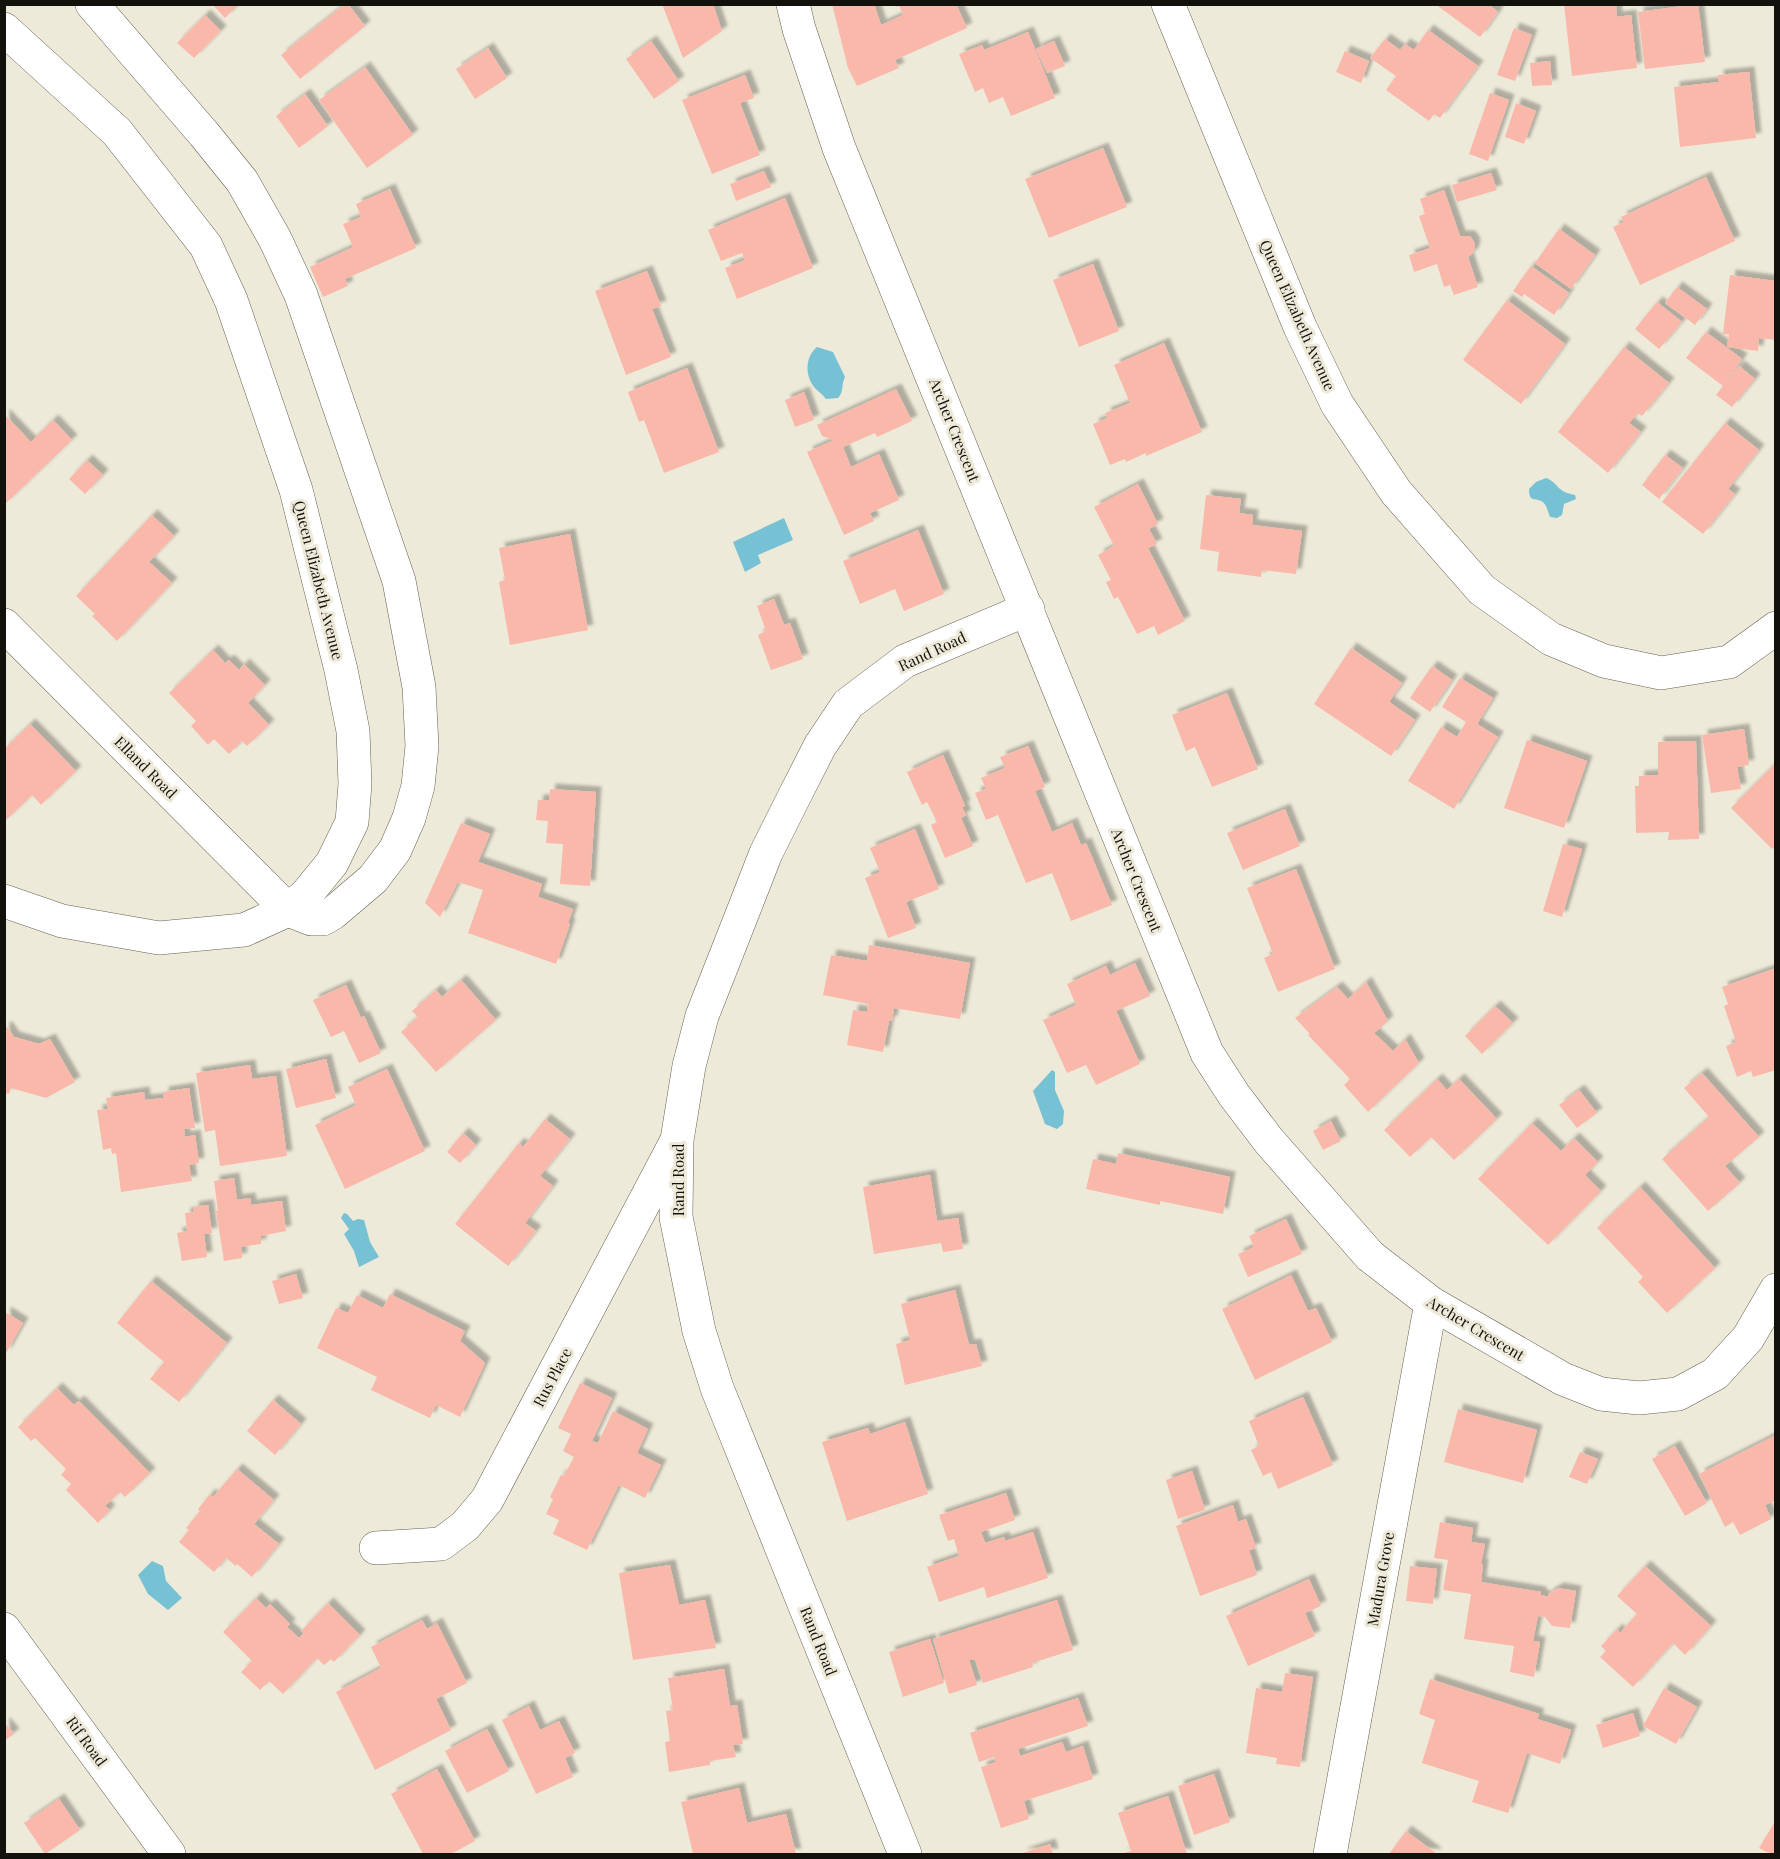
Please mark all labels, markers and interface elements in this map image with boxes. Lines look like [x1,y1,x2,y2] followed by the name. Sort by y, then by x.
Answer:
[1256,236,1340,394] street label: Queen Elizabeth Avenue
[925,374,985,485] street label: Archer Crescent
[290,498,348,662] street label: Queen Elizabeth Avenue
[895,626,969,675] street label: Rand Road
[110,731,182,803] street label: Elland Road
[1107,824,1167,935] street label: Archer Crescent
[668,1143,688,1216] street label: Rand Road
[1423,1291,1529,1365] street label: Archer Crescent
[528,1344,576,1410] street label: Rus Place
[1362,1530,1398,1628] street label: Madura Grove
[796,1604,842,1679] street label: Rand Road
[62,1712,112,1770] street label: Rif Road

